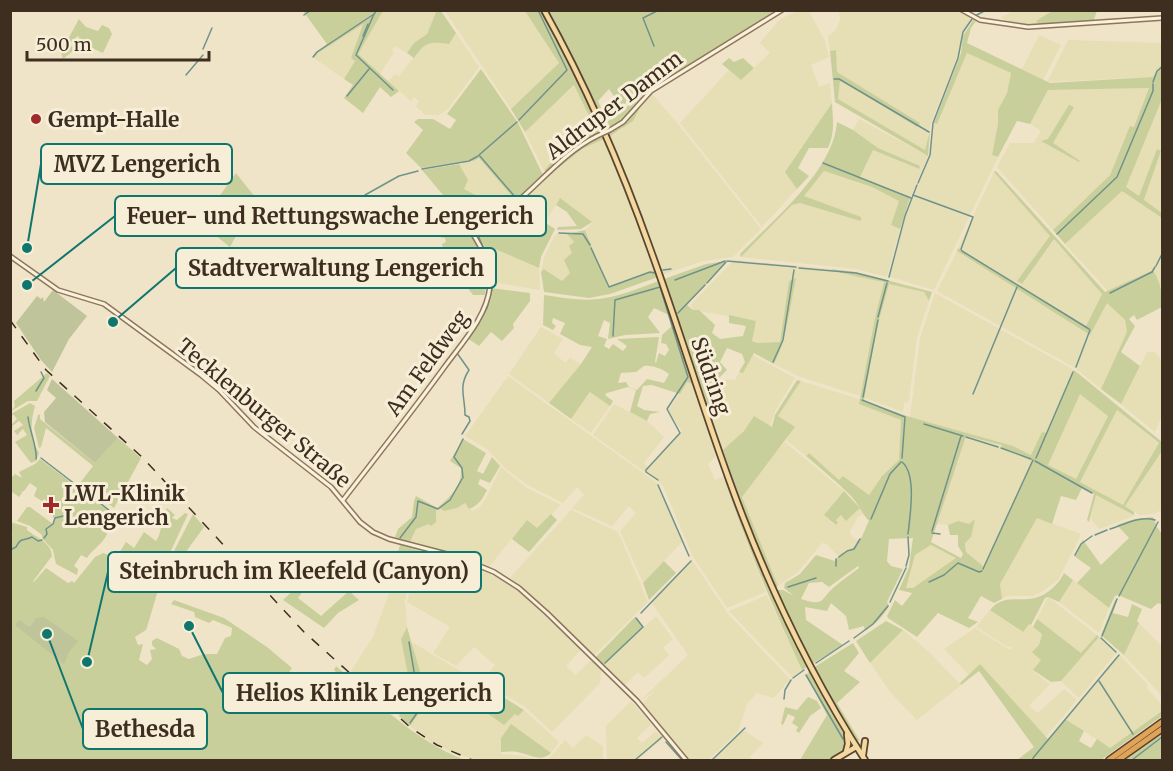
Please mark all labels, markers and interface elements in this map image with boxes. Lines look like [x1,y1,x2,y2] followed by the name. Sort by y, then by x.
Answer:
[27,24,208,62] scale bar
[36,33,92,56] text: 500 m
[539,45,688,166] street label: Aldruper Damm
[48,106,179,133] place label: Gempt-Halle
[29,112,43,126] marker: Gempt-Halle
[41,144,232,184] callout: MVZ Lengerich
[54,150,221,178] text: MVZ Lengerich
[115,196,546,236] callout: Feuer- und Rettungswache Lengerich
[126,202,534,230] text: Feuer- und Rettungswache Lengerich
[176,248,496,288] callout: Stadtverwaltung Lengerich
[188,254,485,282] text: Stadtverwaltung Lengerich
[379,305,475,422] street label: Am Feldweg
[172,332,356,494] street label: Tecklenburger Straße
[685,333,737,419] street label: Südring
[64,480,185,531] place label: LWL-Klinik Lengerich
[42,496,60,514] marker: LWL-Klinik Lengerich
[108,552,481,592] callout: Steinbruch im Kleefeld (Canyon)
[119,557,469,585] text: Steinbruch im Kleefeld (Canyon)
[223,673,504,713] callout: Helios Klinik Lengerich
[236,679,493,707] text: Helios Klinik Lengerich
[83,709,207,749] callout: Bethesda
[95,715,195,743] text: Bethesda

